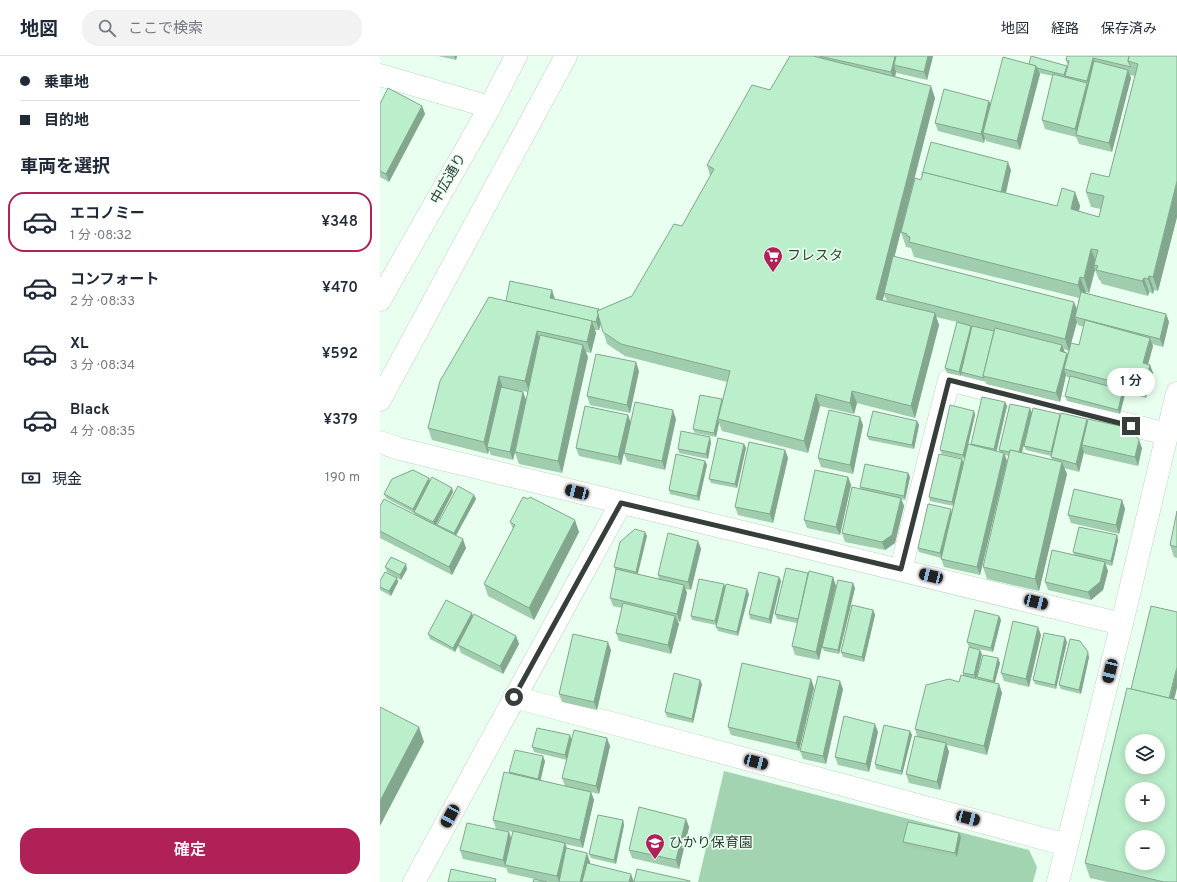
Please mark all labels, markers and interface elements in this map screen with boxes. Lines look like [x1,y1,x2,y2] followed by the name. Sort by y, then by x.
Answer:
[82,10,362,46] search box
[96,17,118,39] icon: search
[20,18,58,42] text: 地図
[128,20,203,39] text: ここで検索
[1001,21,1029,38] text: 地図
[1051,21,1079,38] text: 経路
[1101,21,1157,38] text: 保存済み
[44,74,89,93] text: 乗車地
[44,112,89,131] text: 目的地
[428,151,470,207] street label: 中広通り
[20,156,110,179] text: 車両を選択
[22,204,58,240] icon: car
[70,205,145,224] text: エコノミー
[321,213,358,232] text: ¥348
[70,228,132,244] text: 1 分 · 08:32
[762,245,784,273] supermarket icon: フレスタ
[787,248,843,265] place label: フレスタ
[22,270,58,306] icon: car
[70,271,160,290] text: コンフォート
[322,279,358,298] text: ¥470
[70,294,135,310] text: 2 分 · 08:33
[70,335,88,354] text: XL
[22,336,58,372] icon: car
[322,345,358,364] text: ¥592
[70,358,135,374] text: 3 分 · 08:34
[1107,368,1155,396] callout: 1 分
[1120,374,1142,390] text: 1 分
[70,401,110,420] text: Black
[22,402,58,438] icon: car
[323,411,358,430] text: ¥379
[1122,417,1140,435] route end
[70,424,135,440] text: 4 分 · 08:35
[20,467,42,489] icon: cash
[325,470,360,486] text: 190 m
[52,471,82,490] text: 現金
[564,483,590,501] car
[918,567,944,585] car
[1023,593,1049,611] car
[1101,658,1119,684] car
[505,688,523,706] route start
[1125,734,1165,870] map controls
[1125,734,1165,774] button: layers
[743,753,769,771] car
[1125,782,1165,822] button: +
[439,803,461,829] car
[955,809,981,827] car
[20,828,360,874] button: 確定
[1125,830,1165,870] button: −
[644,832,666,860] school or university icon: ひかり保育園
[669,835,753,852] place label: ひかり保育園

